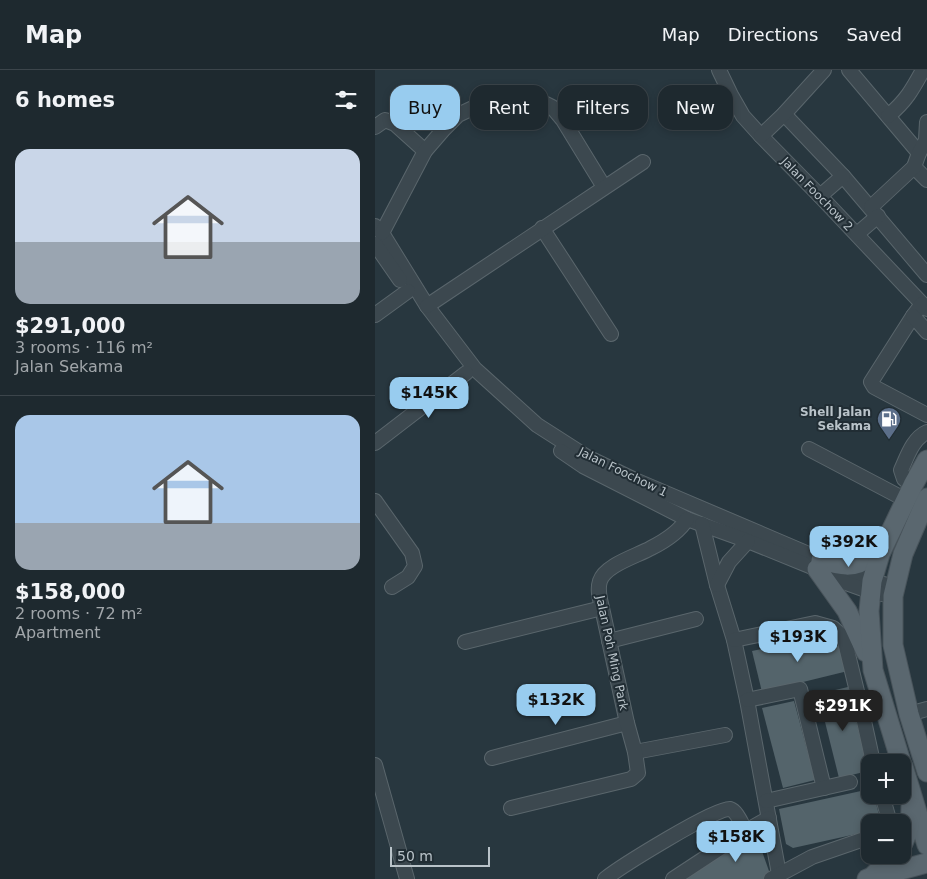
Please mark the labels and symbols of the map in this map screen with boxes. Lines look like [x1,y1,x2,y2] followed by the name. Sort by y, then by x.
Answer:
[778,154,856,234] street label: Jalan Foochow 2
[394,376,464,419] pin: $145K
[800,405,871,433] place label: Shell Jalan Sekama
[876,406,902,440] fuel station icon: Shell Jalan Sekama
[575,444,670,500] street label: Jalan Foochow 1
[814,526,884,568] pin: $392K
[593,593,631,712] street label: Jalan Poh Ming Park
[763,620,833,663] pin: $193K
[521,684,591,726] pin: $132K
[808,690,878,732] pin: $291K
[701,820,771,863] pin: $158K
[390,844,490,867] scale bar

